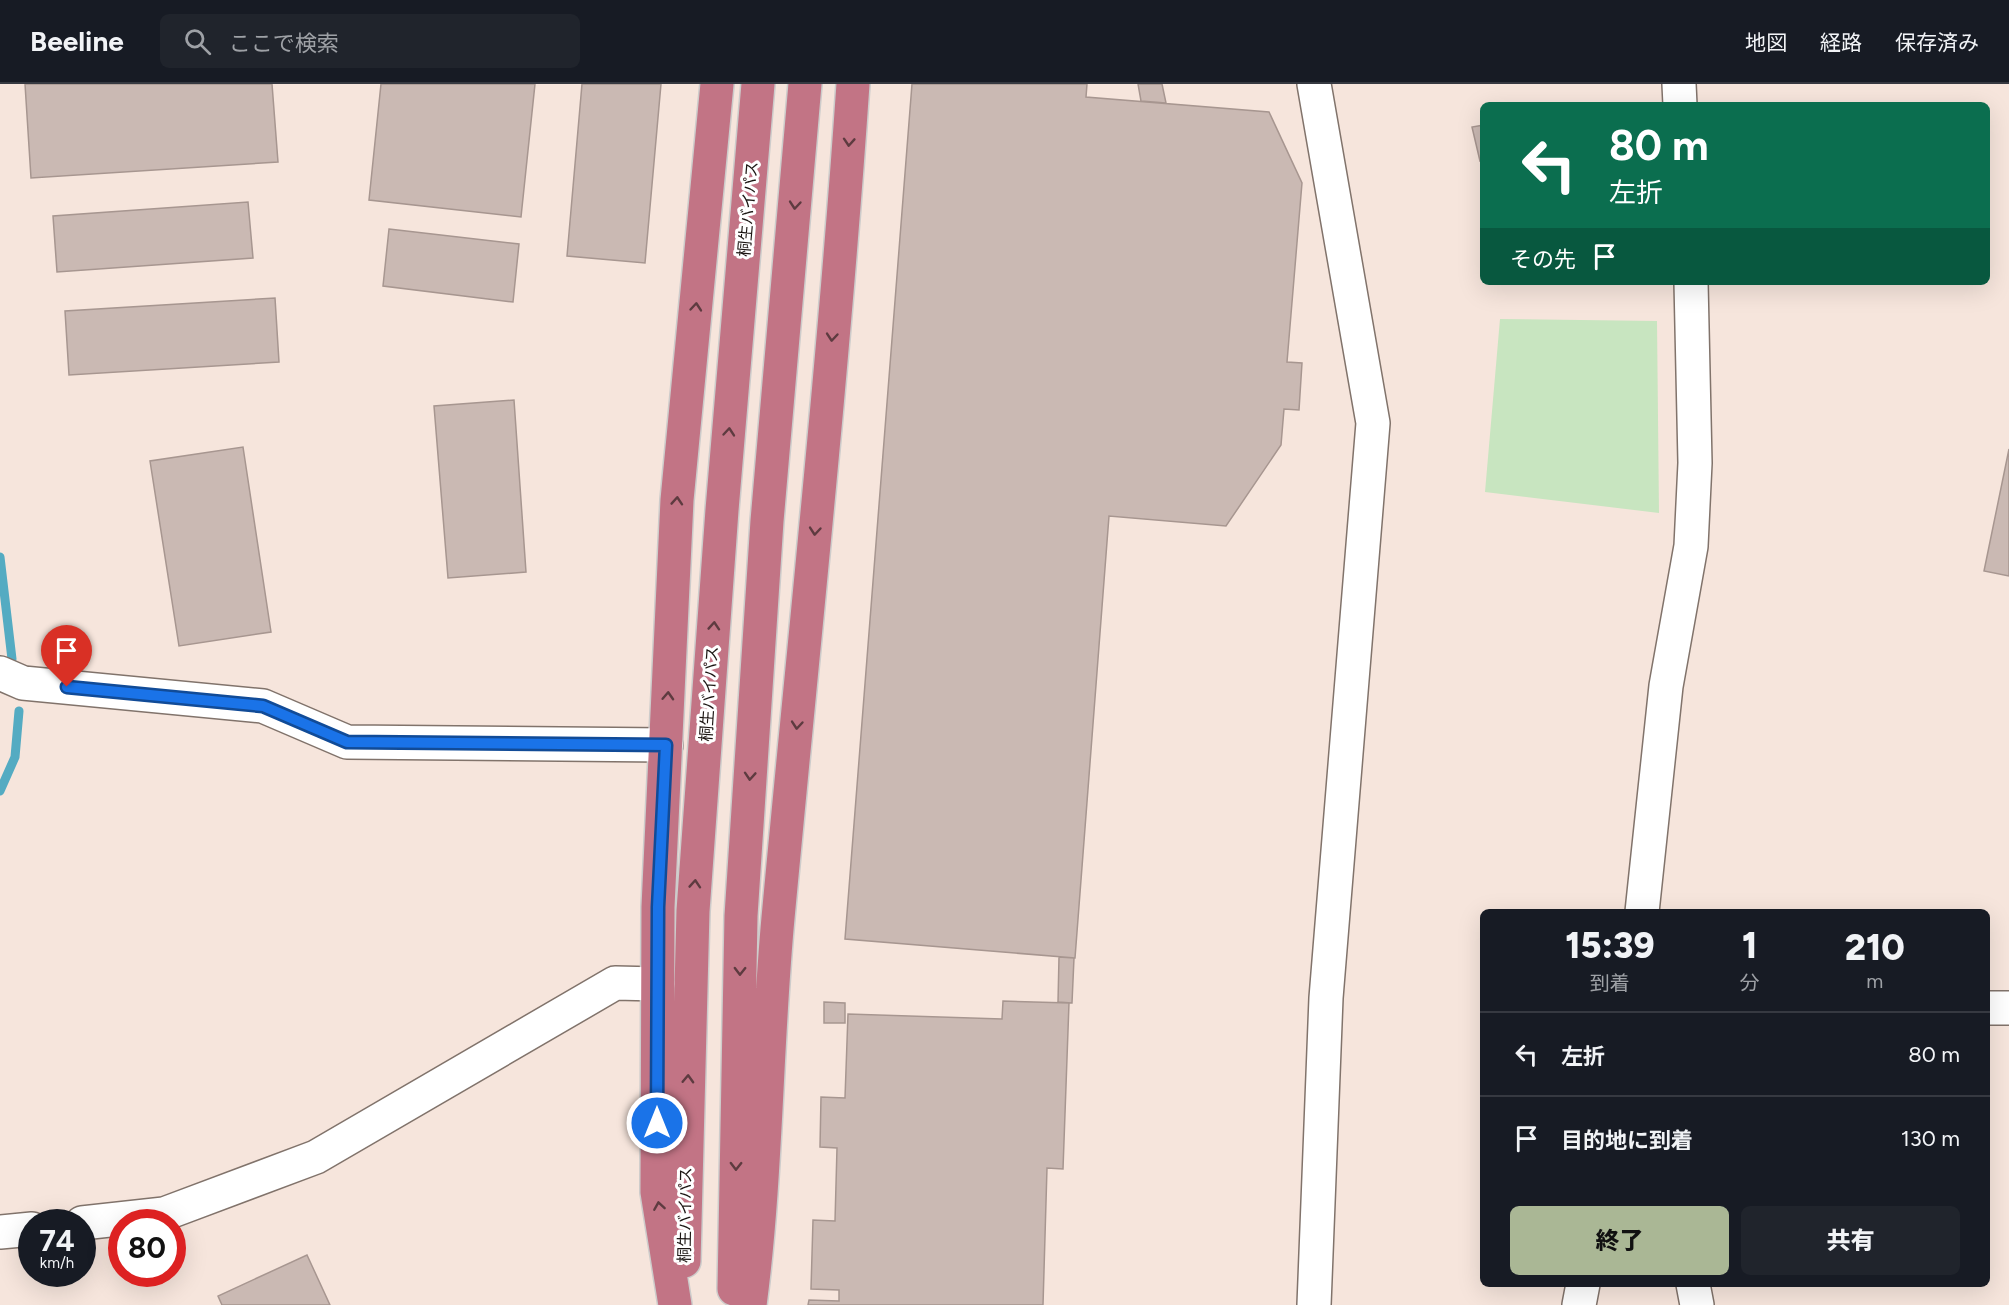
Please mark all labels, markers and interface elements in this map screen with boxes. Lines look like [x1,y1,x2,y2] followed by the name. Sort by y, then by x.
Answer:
[160,14,580,68] search box
[30,24,124,58] text: Beeline
[181,25,214,58] icon: search
[229,30,339,57] text: ここで検索
[1745,30,1787,55] text: 地図
[1820,30,1862,55] text: 経路
[1895,30,1979,55] text: 保存済み
[1609,120,1709,171] text: 80 m
[1510,126,1588,204] icon: left
[842,138,855,147] one-way arrow
[734,161,762,257] street label: 桐生バイパス
[1609,176,1663,209] text: 左折
[789,200,802,210] one-way arrow
[1588,240,1621,273] icon: arrive
[1510,246,1576,273] text: その先
[689,303,702,312] one-way arrow
[826,332,839,341] one-way arrow
[722,427,735,437] one-way arrow
[671,497,684,506] one-way arrow
[809,526,822,535] one-way arrow
[707,622,720,631] one-way arrow
[41,625,92,687] pin
[50,634,83,667] icon: arrive
[696,646,722,742] street label: 桐生バイパス
[662,692,675,701] one-way arrow
[791,721,804,730] one-way arrow
[744,772,757,781] one-way arrow
[688,879,701,888] one-way arrow
[1565,924,1655,967] text: 15:39
[1742,924,1757,967] text: 1
[1845,926,1905,969] text: 210
[734,966,746,975] one-way arrow
[1866,969,1883,993] text: m
[1590,971,1630,995] text: 到着
[1740,971,1760,995] text: 分
[1510,1038,1543,1071] icon: left
[1908,1041,1960,1068] text: 80 m
[1561,1043,1605,1070] text: 左折
[682,1074,694,1083] one-way arrow
[625,1091,689,1155] position arrow
[1510,1122,1543,1155] icon: arrive
[1901,1125,1960,1152] text: 130 m
[1561,1127,1693,1154] text: 目的地に到着
[730,1161,742,1170] one-way arrow
[675,1167,695,1263] street label: 桐生バイパス
[653,1201,666,1211] one-way arrow
[1510,1206,1729,1275] button: 終了
[1741,1206,1960,1275] button: 共有
[108,1209,186,1287] speed limit sign: 80
[39,1222,75,1259] text: 74
[40,1254,74,1272] text: km/h

